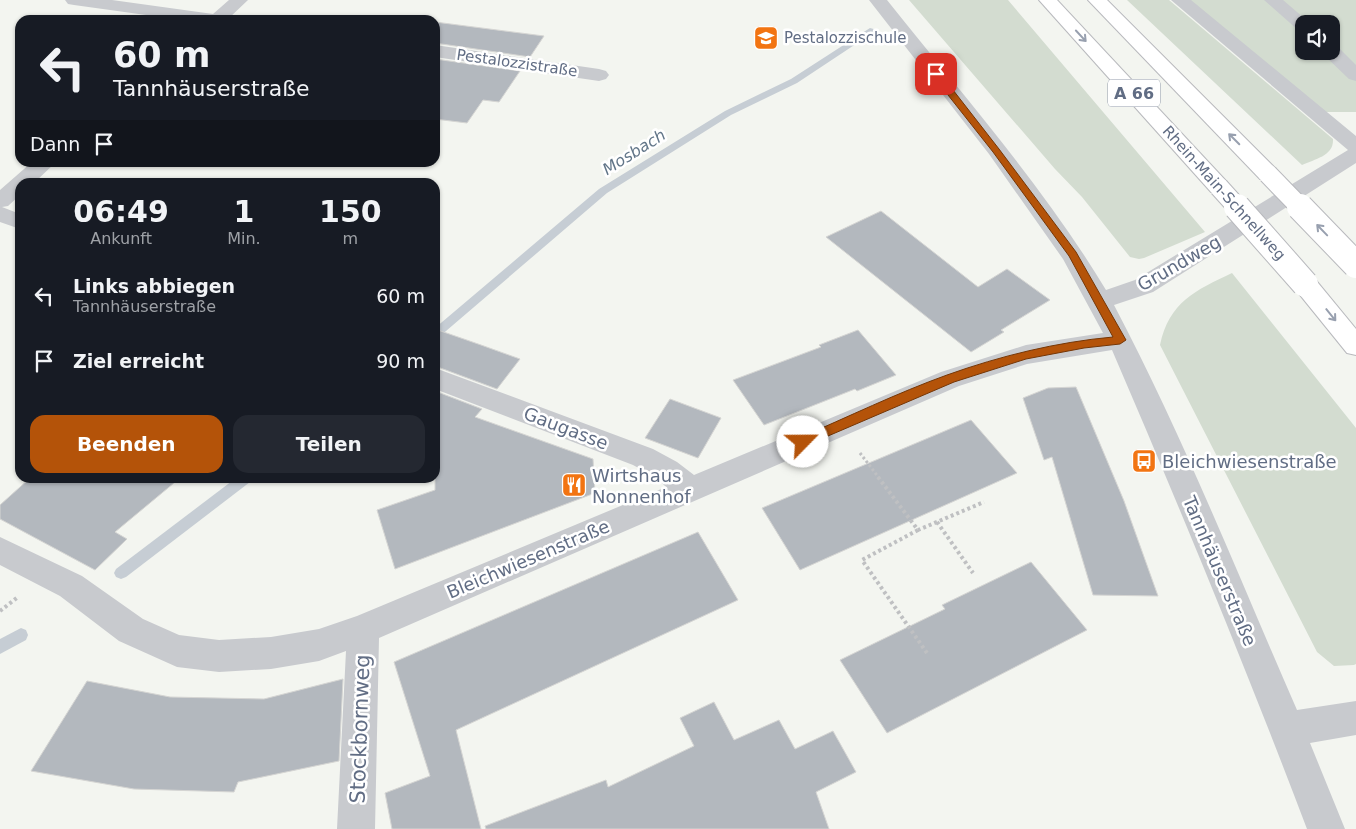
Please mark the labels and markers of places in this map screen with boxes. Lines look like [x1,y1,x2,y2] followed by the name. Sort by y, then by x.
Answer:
[753,25,779,51] school or university icon: Pestalozzischule
[784,29,906,47] place label: Pestalozzischule
[915,53,957,95] pin
[1131,448,1157,474] bus stop icon: Bleichwiesenstraße
[1162,451,1337,472] place label: Bleichwiesenstraße
[592,465,691,507] place label: Wirtshaus Nonnenhof
[561,472,587,498] restaurant icon: Wirtshaus Nonnenhof

